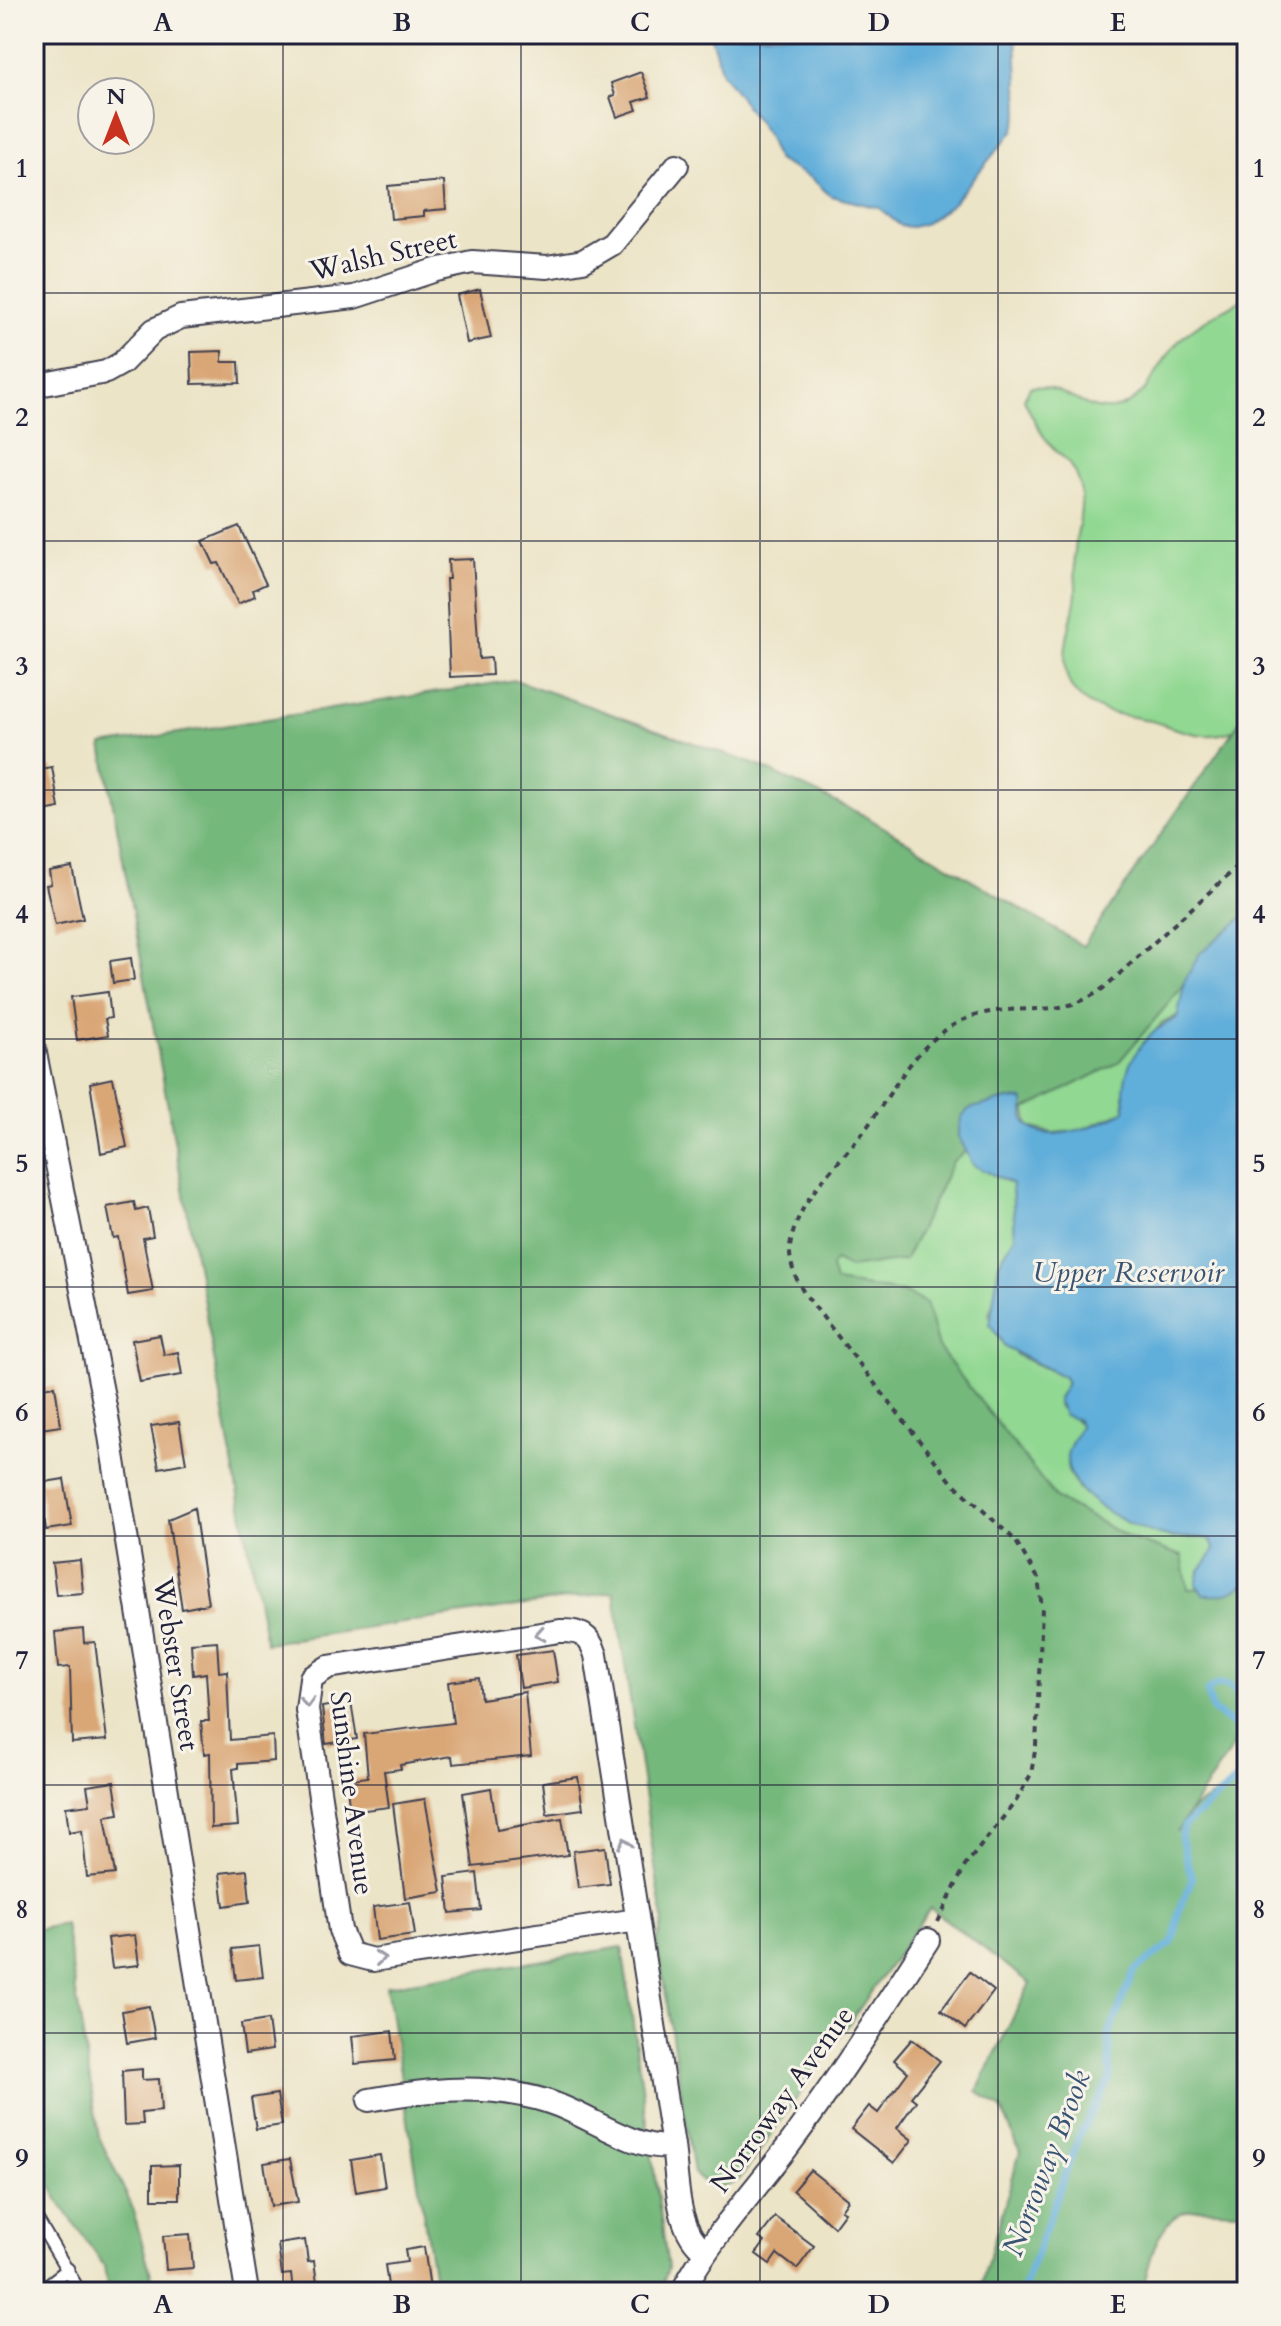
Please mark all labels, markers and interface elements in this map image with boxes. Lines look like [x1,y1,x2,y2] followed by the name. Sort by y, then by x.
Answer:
[153,5,173,40] text: A
[393,5,411,40] text: B
[630,5,650,40] text: C
[868,5,890,40] text: D
[1110,5,1126,40] text: E
[76,76,156,156] north arrow
[106,82,126,112] text: N
[15,151,29,186] text: 1
[1252,151,1266,186] text: 1
[305,220,461,291] street label: Walsh Street
[15,400,29,435] text: 2
[1252,400,1266,435] text: 2
[15,649,29,684] text: 3
[1252,649,1266,684] text: 3
[15,897,29,932] text: 4
[1252,897,1266,932] text: 4
[15,1146,29,1181] text: 5
[1252,1146,1266,1181] text: 5
[1032,1252,1225,1293] water label: Upper Reservoir
[15,1395,29,1430] text: 6
[1252,1395,1266,1430] text: 6
[143,1574,208,1754] street label: Webster Street
[533,1625,546,1642] one-way arrow
[15,1643,29,1678] text: 7
[1252,1643,1266,1678] text: 7
[321,1689,383,1897] street label: Sunshine Avenue
[299,1696,316,1709] one-way arrow
[618,1836,635,1850] one-way arrow
[15,1892,29,1927] text: 8
[1252,1892,1266,1927] text: 8
[374,1950,387,1967] one-way arrow
[701,1999,862,2201] street label: Norroway Avenue
[992,2064,1101,2262] water label: Norroway Brook
[15,2141,29,2176] text: 9
[1252,2141,1266,2176] text: 9
[153,2287,173,2322] text: A
[393,2287,411,2322] text: B
[630,2287,650,2322] text: C
[868,2287,890,2322] text: D
[1110,2287,1126,2322] text: E

